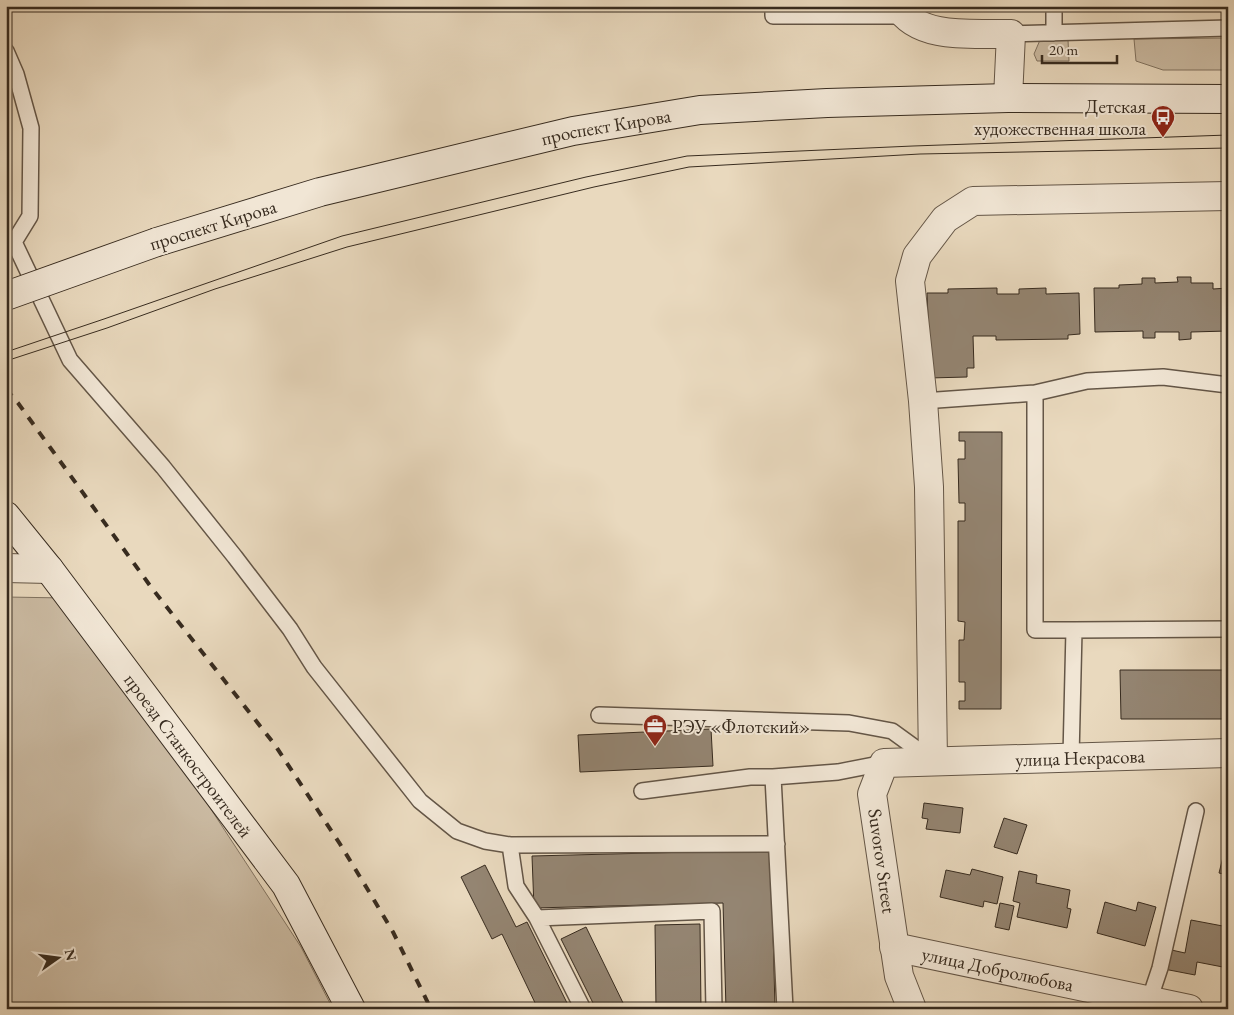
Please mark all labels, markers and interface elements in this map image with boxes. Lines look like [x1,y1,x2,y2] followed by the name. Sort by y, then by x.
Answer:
[1042,32,1116,64] scale bar
[1049,40,1078,59] text: 20 m
[974,94,1146,141] place label: Детская художественная школа
[538,102,673,151] street label: проспект Кирова
[1150,104,1176,138] bus stop icon: Детская художественная школа
[147,194,280,256] street label: проспект Кирова
[119,668,258,842] street label: проезд Станкостроителей
[642,713,668,747] office icon: РЭУ «Флотский»
[672,714,810,739] place label: РЭУ «Флотский»
[1015,743,1146,772] street label: улица Некрасова
[862,807,902,915] street label: Suvorov Street
[32,932,82,982] north arrow
[920,941,1076,997] street label: улица Добролюбова
[61,947,81,963] text: N

